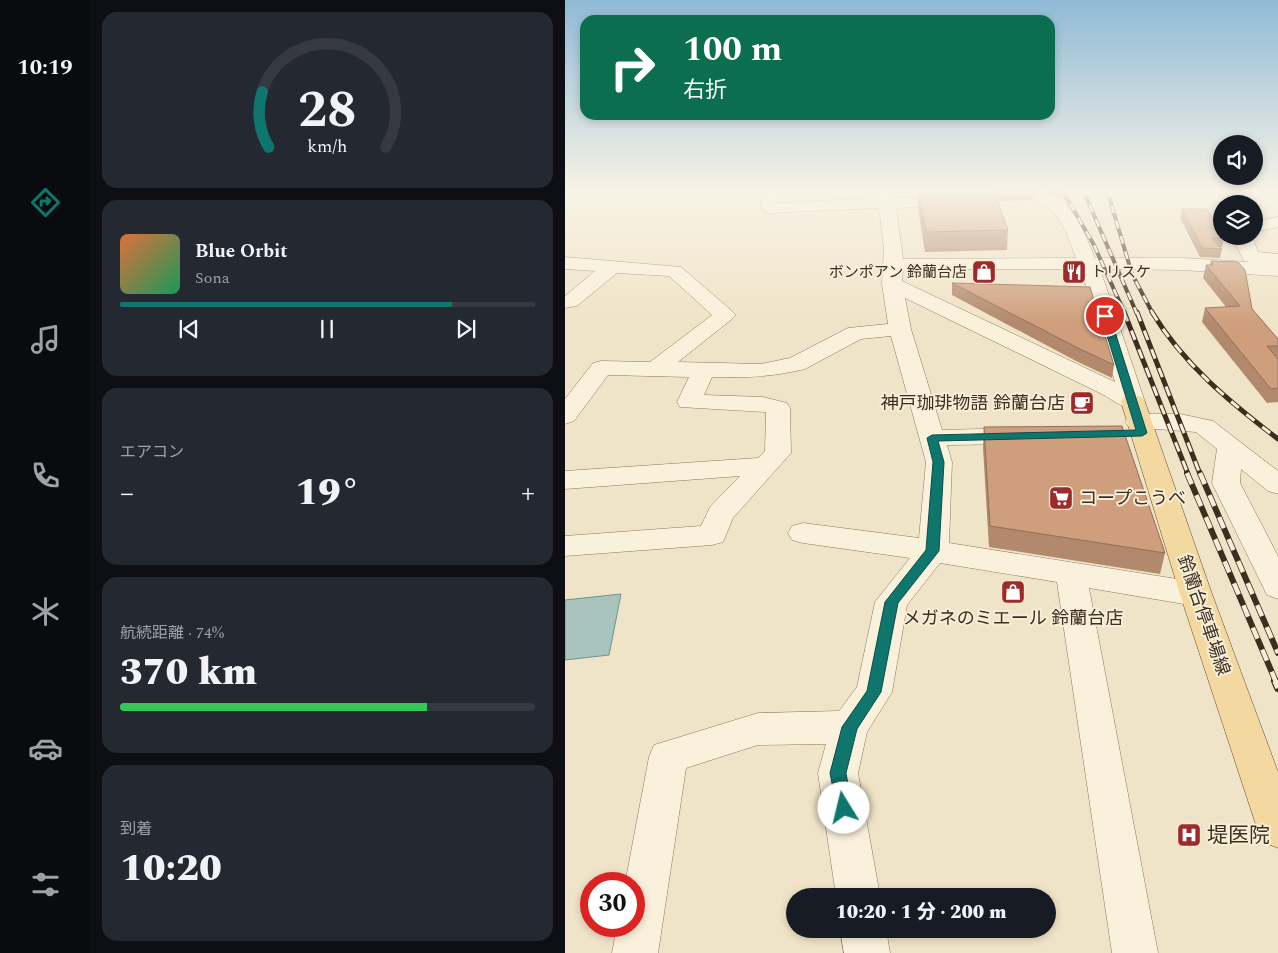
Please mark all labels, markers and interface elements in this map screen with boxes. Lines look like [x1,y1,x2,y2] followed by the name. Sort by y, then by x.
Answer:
[683,23,782,76] text: 100 m
[600,35,665,100] icon: right
[17,51,73,84] text: 10:19
[298,71,357,150] text: 28
[683,74,727,107] text: 右折
[307,133,348,160] text: km/h
[1213,135,1263,245] map controls
[1213,135,1263,185] button: sound
[28,185,63,220] icon: directions
[1213,195,1263,245] button: layers
[195,237,288,266] text: Blue Orbit
[971,259,997,285] shop icon: ボンポアン 鈴蘭台店
[1061,259,1087,285] restaurant icon: トリスケ
[829,261,967,284] place label: ボンポアン 鈴蘭台店
[1091,261,1151,284] place label: トリスケ
[195,266,230,290] text: Sona
[1084,295,1126,337] pin
[1091,302,1119,330] icon: arrive
[175,315,203,343] icon: previous
[313,315,341,343] icon: pause
[452,315,480,343] icon: next
[28,322,63,357] icon: music
[881,390,1065,417] place label: 神戸珈琲物語 鈴蘭台店
[1069,390,1095,416] cafe icon: 神戸珈琲物語 鈴蘭台店
[120,440,184,464] text: エアコン
[28,458,63,493] icon: phone
[295,464,360,522] text: 19°
[120,472,134,515] text: −
[521,472,535,515] text: +
[1048,485,1074,511] supermarket icon: コープこうべ
[1079,485,1186,512] place label: コープこうべ
[1170,551,1237,679] street label: 鈴蘭台停車場線
[1000,579,1026,605] shop icon: メガネのミエール 鈴蘭台店
[28,594,63,629] icon: climate
[903,605,1123,632] place label: メガネのミエール 鈴蘭台店
[120,621,224,645] text: 航続距離 · 74%
[120,644,257,702] text: 370 km
[28,731,63,766] icon: car
[817,781,869,833] position arrow
[120,817,152,841] text: 到着
[1207,820,1270,852] place label: 堤医院
[1176,822,1202,848] hospital icon: 堤医院
[120,840,222,898] text: 10:20
[28,867,63,902] icon: filters
[580,872,645,937] speed limit sign: 30
[835,898,1007,927] text: 10:20 · 1 分 · 200 m

